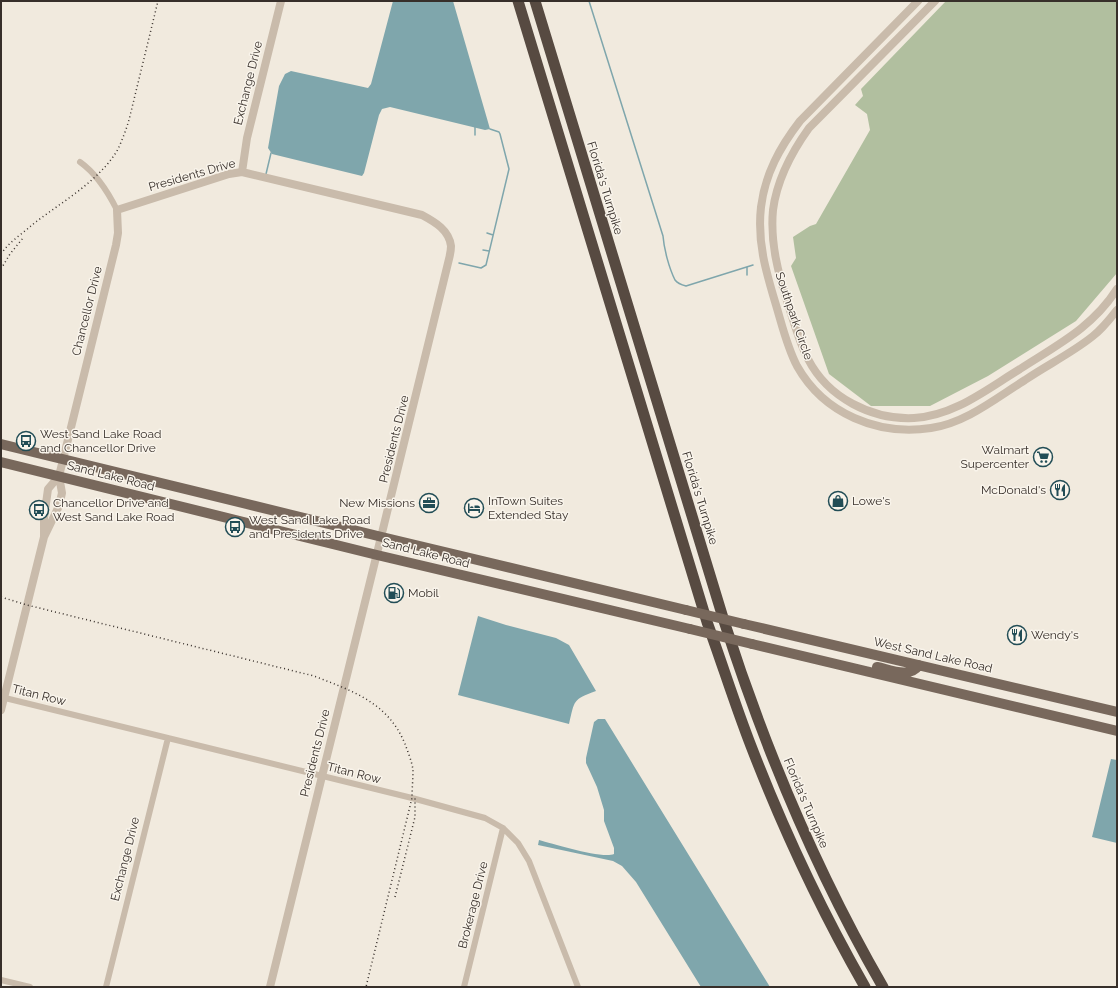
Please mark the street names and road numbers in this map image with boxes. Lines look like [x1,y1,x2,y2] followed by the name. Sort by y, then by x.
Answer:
[231,39,265,127] street label: Exchange Drive
[584,140,626,236] street label: Florida's Turnpike
[147,156,237,194] street label: Presidents Drive
[69,265,105,357] street label: Chancellor Drive
[772,270,816,362] street label: Southpark Circle
[376,394,412,484] street label: Presidents Drive
[679,450,721,546] street label: Florida's Turnpike
[66,458,156,494] street label: Sand Lake Road
[381,535,471,571] street label: Sand Lake Road
[872,635,994,675] street label: West Sand Lake Road
[11,682,68,708] street label: Titan Row
[297,708,333,798] street label: Presidents Drive
[781,756,831,850] street label: Florida's Turnpike
[326,760,383,786] street label: Titan Row
[108,815,142,903] street label: Exchange Drive
[455,860,491,950] street label: Brokerage Drive

